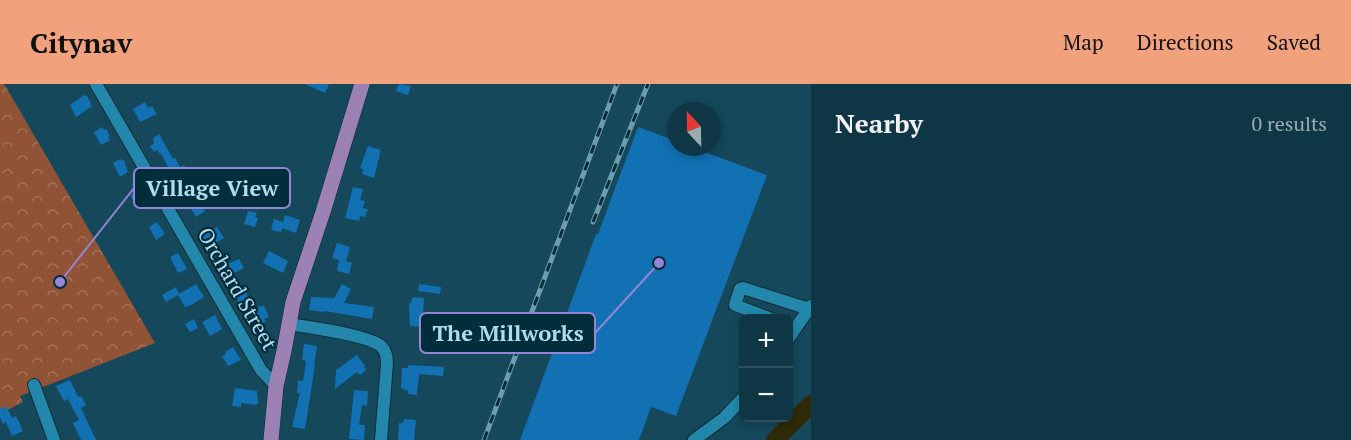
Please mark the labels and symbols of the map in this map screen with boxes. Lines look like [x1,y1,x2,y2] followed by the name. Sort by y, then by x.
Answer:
[667,102,721,156] north arrow
[134,168,290,208] callout: Village View
[146,173,279,202] text: Village View
[191,222,284,355] street label: Orchard Street
[420,313,595,353] callout: The Millworks
[432,318,584,347] text: The Millworks

